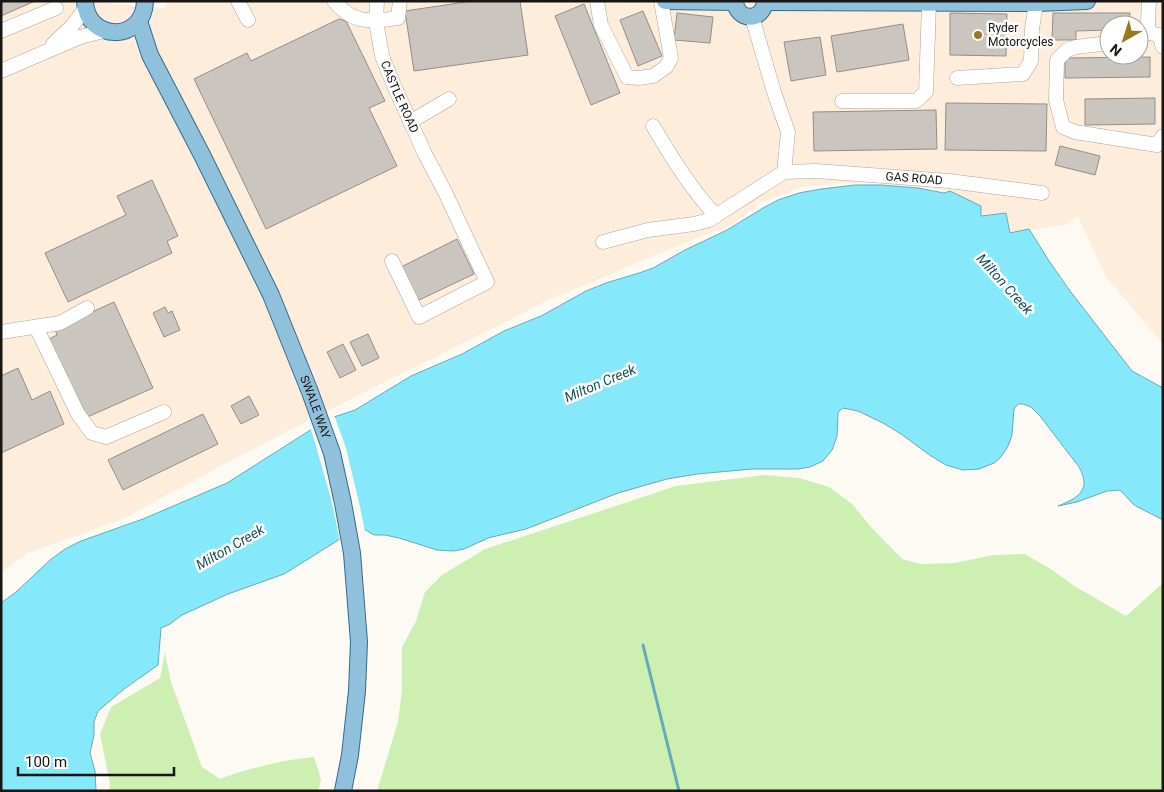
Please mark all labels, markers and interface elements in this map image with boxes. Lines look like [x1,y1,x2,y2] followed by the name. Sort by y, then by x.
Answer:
[1099,15,1149,65] north arrow
[988,21,1054,49] place label: Ryder Motorcycles
[972,29,984,41] marker: Ryder Motorcycles
[1107,41,1125,59] text: N
[378,59,422,135] street label: CASTLE ROAD
[885,169,943,188] street label: GAS ROAD
[974,250,1037,318] water label: Milton Creek
[562,360,639,405] water label: Milton Creek
[297,373,334,441] street label: SWALE WAY
[193,521,268,573] water label: Milton Creek
[18,744,174,776] scale bar
[25,753,67,771] text: 100 m

